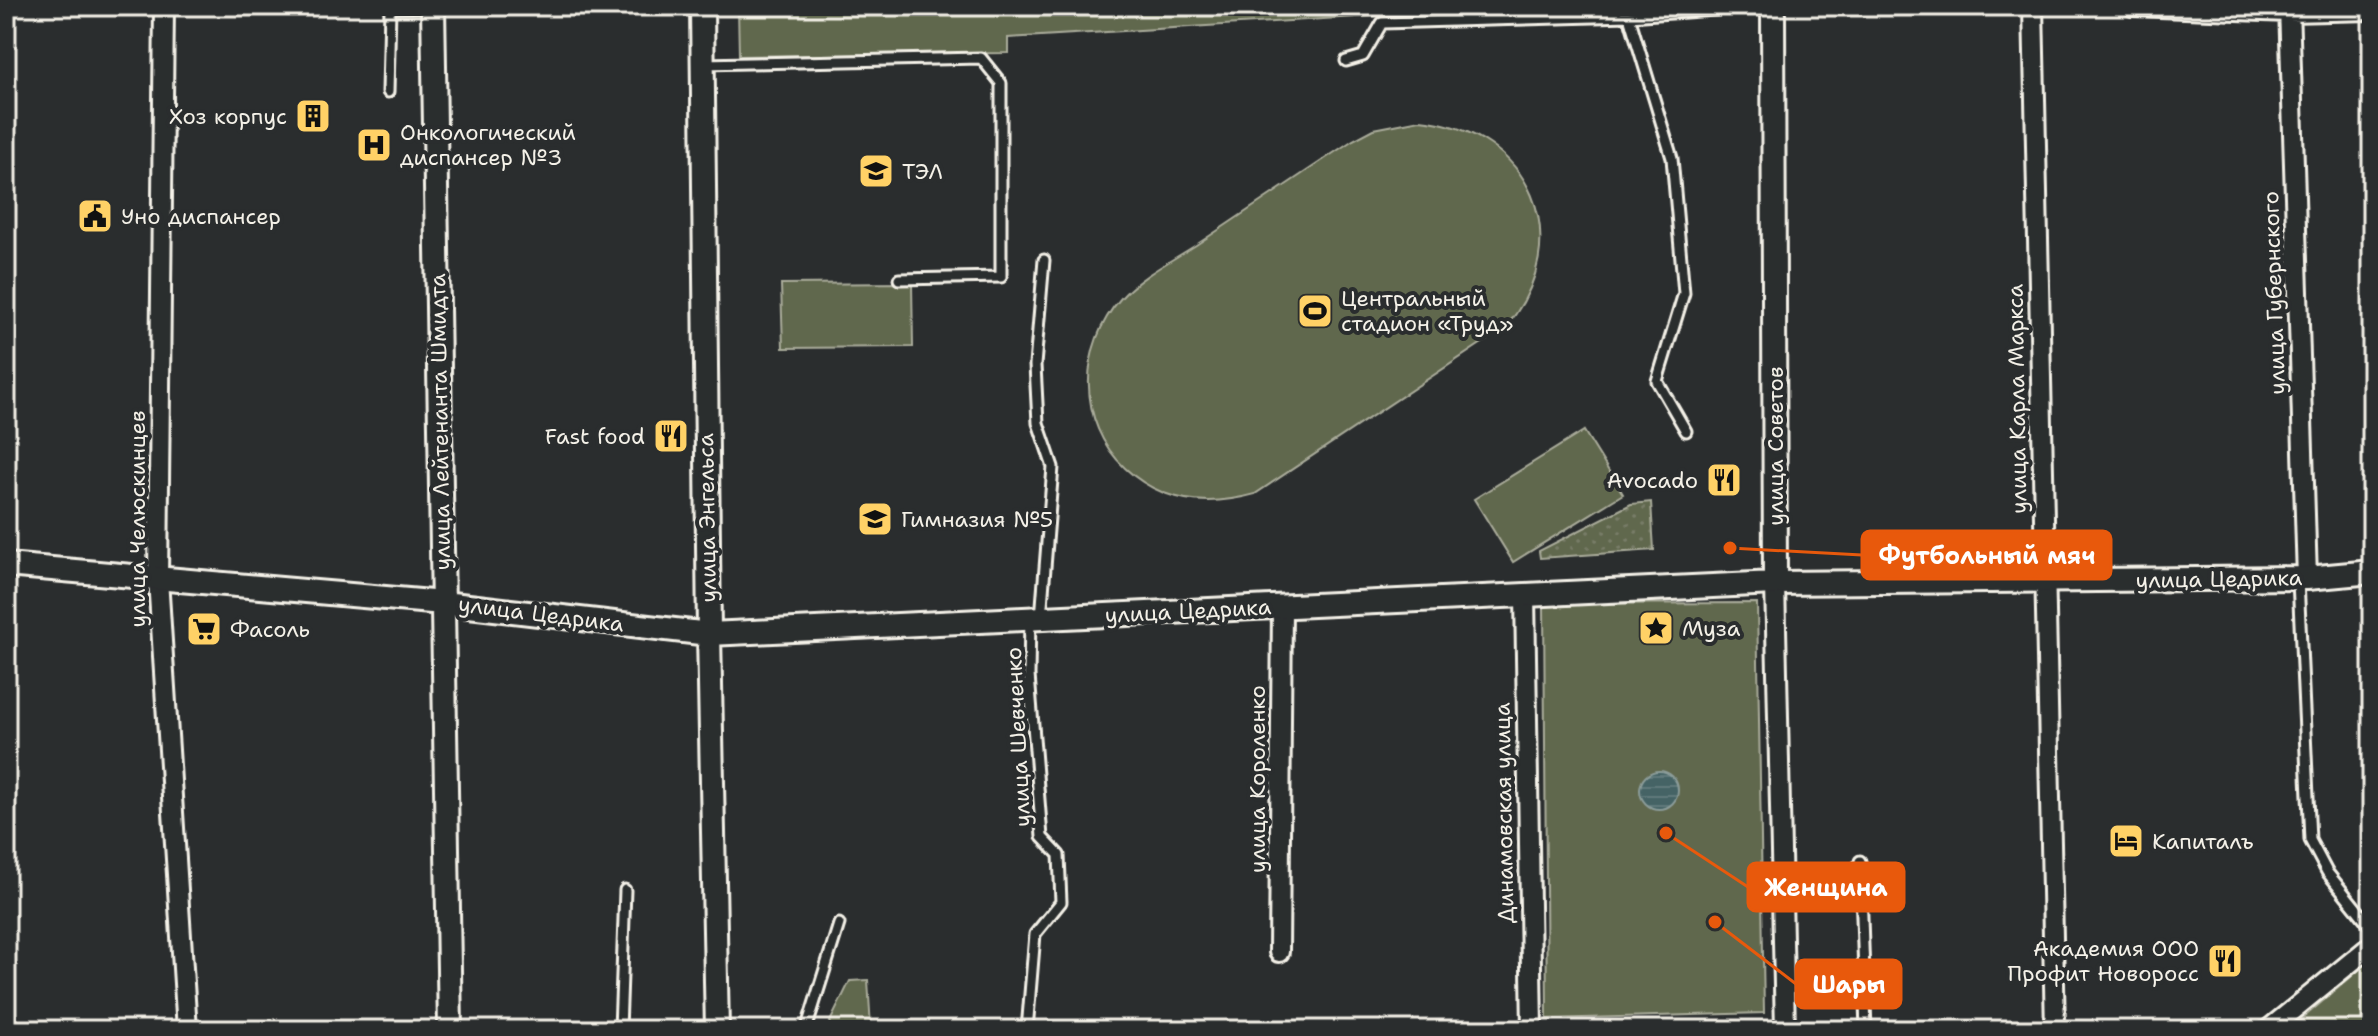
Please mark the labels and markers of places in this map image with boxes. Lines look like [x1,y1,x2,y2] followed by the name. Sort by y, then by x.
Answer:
[294,97,332,135] building icon: Хоз корпус
[169,102,287,131] place label: Хоз корпус
[400,118,576,172] place label: Онкологический диспансер №3
[355,126,393,164] hospital icon: Онкологический диспансер №3
[857,152,895,190] school or university icon: ТЭЛ
[902,157,943,186] place label: ТЭЛ
[76,197,114,235] public building icon: Уно диспансер
[121,202,281,231] place label: Уно диспансер
[1341,284,1514,338] place label: Центральный стадион «Труд»
[1296,292,1334,330] sports icon: Центральный стадион «Труд»
[652,417,690,455] restaurant icon: Fast food
[545,422,645,451] place label: Fast food
[1705,461,1743,499] restaurant icon: Avocado
[1606,466,1698,495] place label: Avocado
[856,500,894,538] school or university icon: Гимназия №5
[901,505,1053,534] place label: Гимназия №5
[1862,531,2111,579] callout: Футбольный мяч
[1637,609,1675,647] place icon: Муза
[185,610,223,648] supermarket icon: Фасоль
[1682,614,1741,643] place label: Муза
[230,615,310,644] place label: Фасоль
[2107,822,2145,860] hotel icon: Капиталъ
[2152,827,2254,856] place label: Капиталъ
[1748,863,1904,911] callout: Женщина
[2007,934,2199,988] place label: Академия ООО Профит Новоросс
[2206,942,2244,980] restaurant icon: Академия ООО Профит Новоросс
[1796,960,1901,1008] callout: Шары

